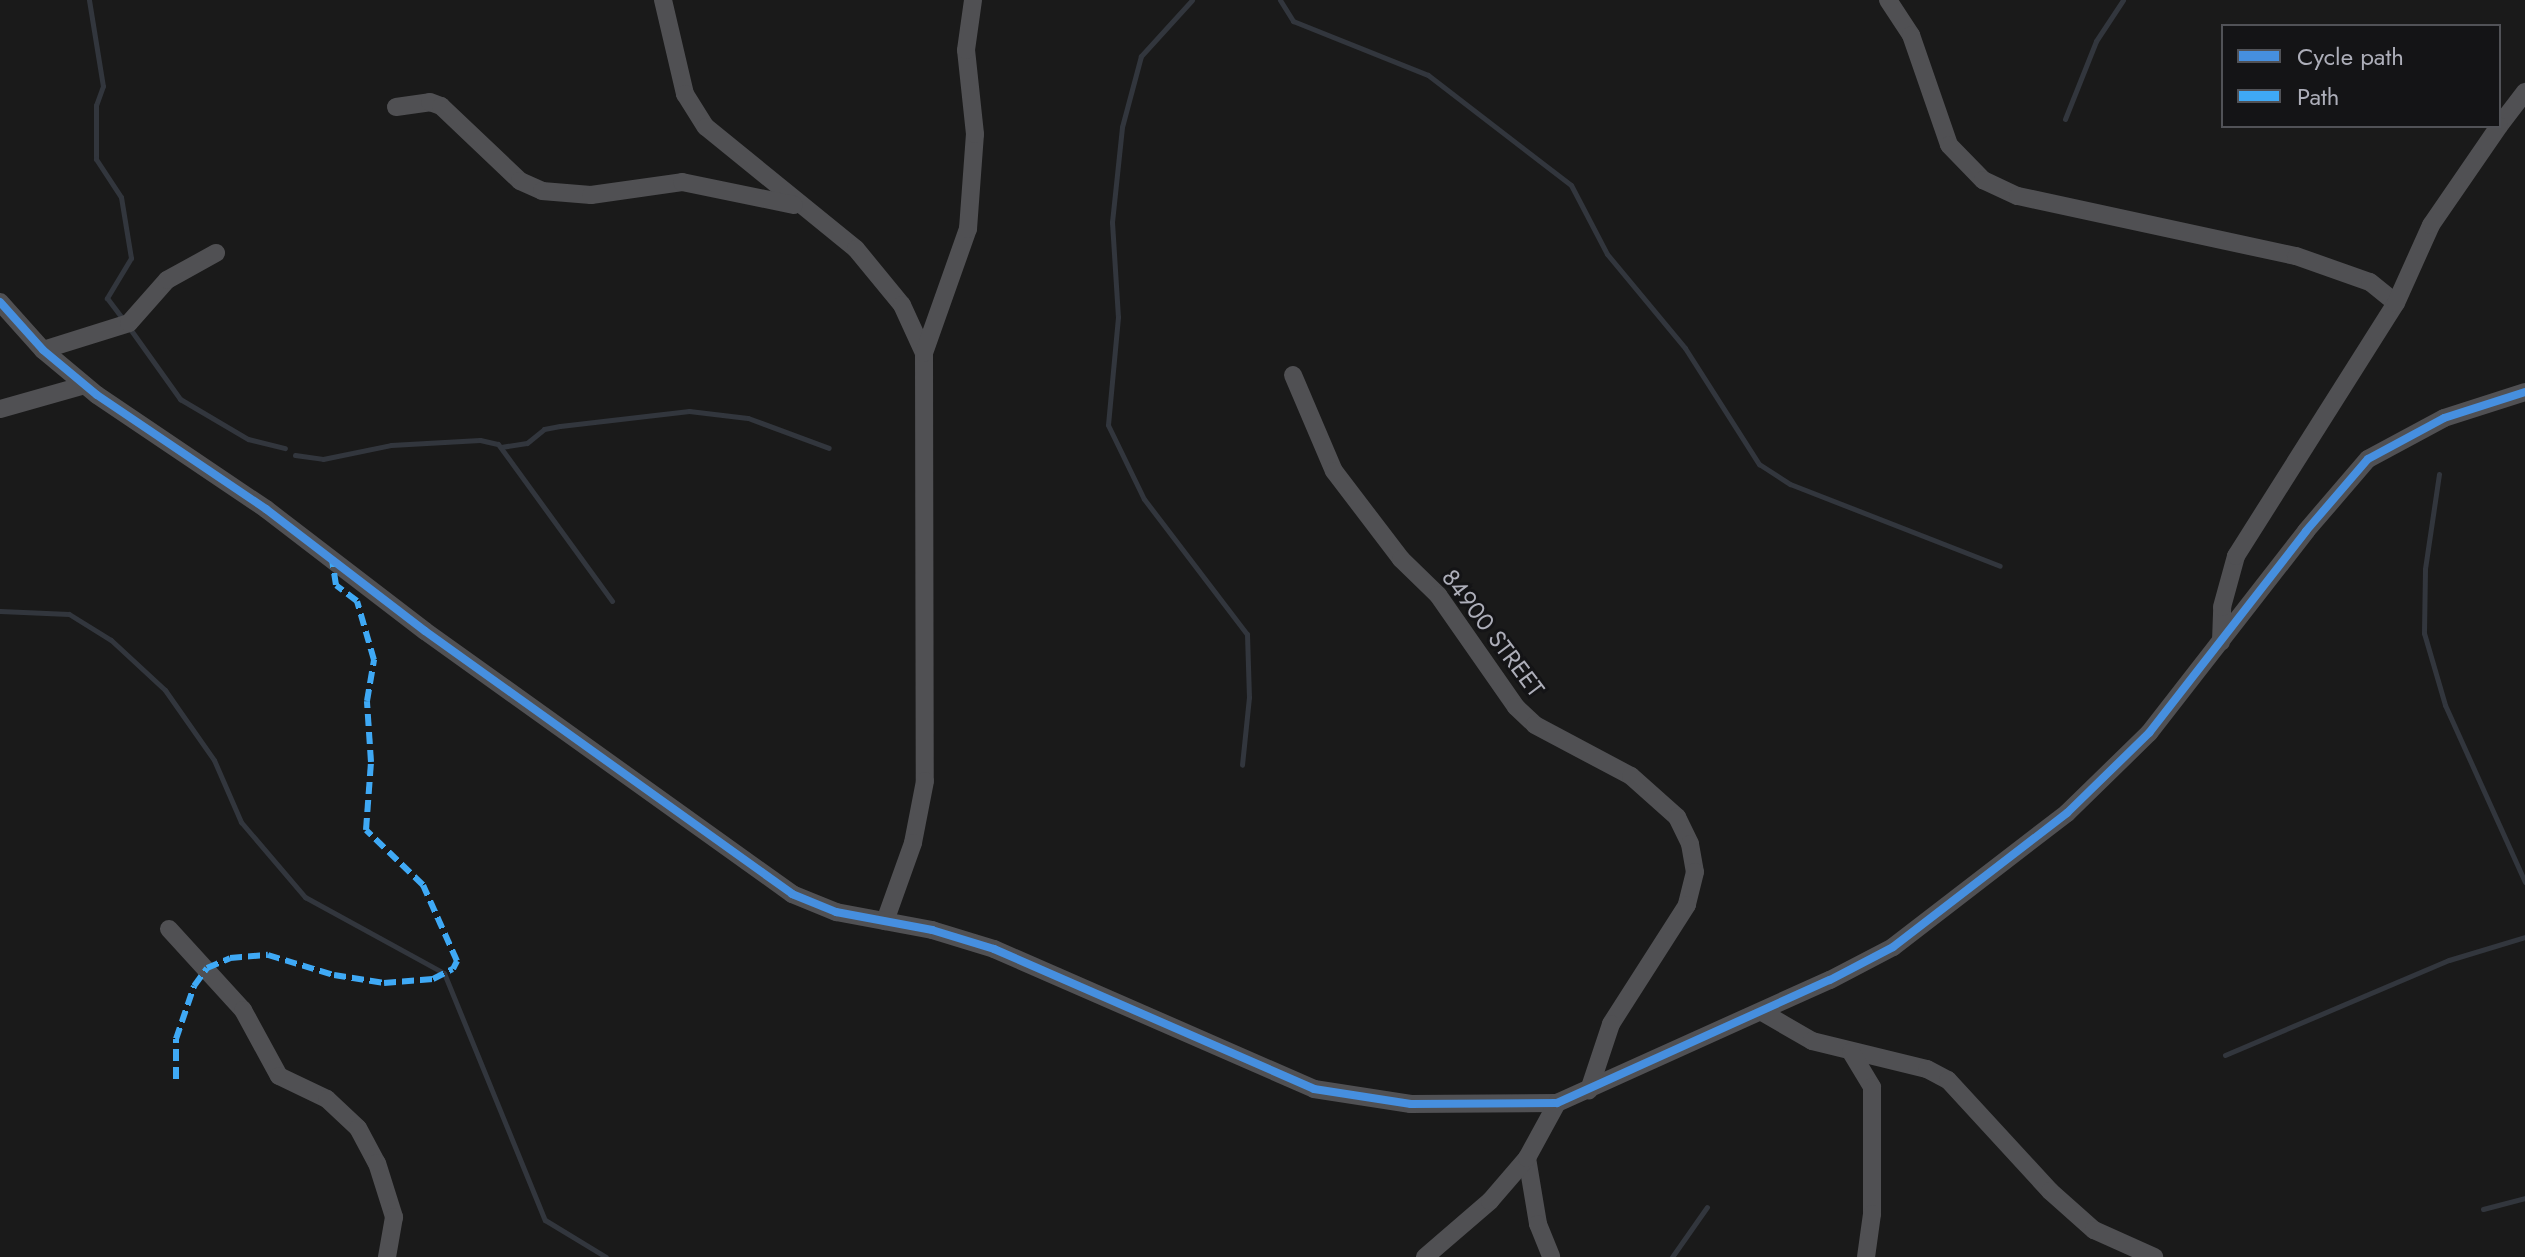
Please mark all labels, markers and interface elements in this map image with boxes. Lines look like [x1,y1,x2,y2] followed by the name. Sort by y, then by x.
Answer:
[2221,24,2501,128] legend
[2297,39,2404,74] text: Cycle path
[2297,79,2339,114] text: Path
[1436,564,1550,702] street label: 84900 STREET

